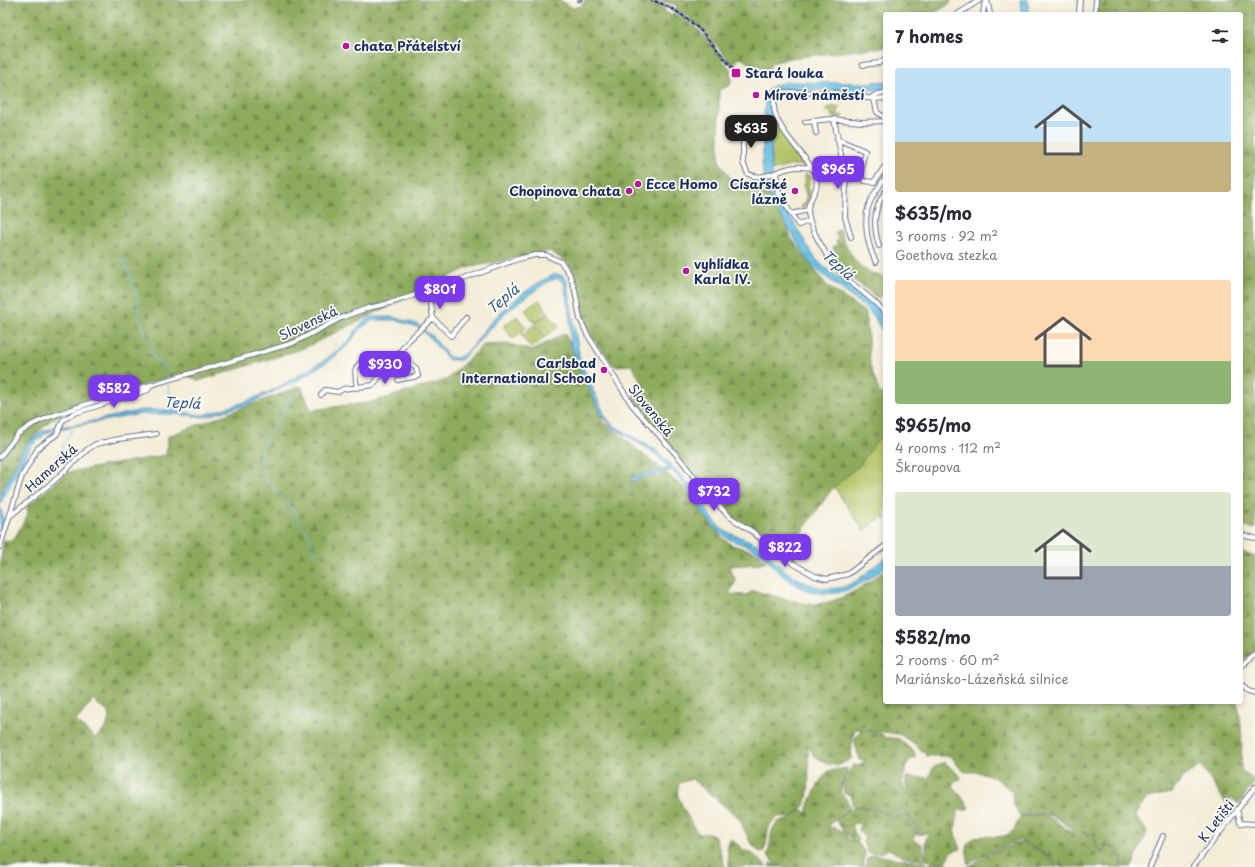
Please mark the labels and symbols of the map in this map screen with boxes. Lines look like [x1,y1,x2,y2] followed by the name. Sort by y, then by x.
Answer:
[354,36,462,55] place label: chata Přátelství
[341,41,351,51] marker: chata Přátelství
[745,63,824,82] place label: Stará louka
[730,67,742,79] marker: Stará louka
[764,85,865,104] place label: Mírové náměstí
[751,90,761,100] marker: Mírové náměstí
[727,115,775,149] pin: $635
[814,156,862,190] pin: $965
[646,174,718,193] place label: Ecce Homo
[730,174,788,208] place label: Císařské lázně
[633,179,643,189] marker: Ecce Homo
[509,181,621,200] place label: Chopinova chata
[624,186,634,196] marker: Chopinova chata
[790,186,800,196] marker: Císařské lázně
[818,245,860,285] water label: Teplá
[694,254,751,288] place label: vyhlídka Karla IV.
[681,266,691,276] marker: vyhlídka Karla IV.
[416,276,464,310] pin: $801
[482,278,524,318] water label: Teplá
[275,300,341,344] street label: Slovenská
[361,351,409,385] pin: $930
[461,353,596,387] place label: Carlsbad International School
[599,365,609,375] marker: Carlsbad International School
[90,375,138,409] pin: $582
[624,379,679,441] street label: Slovenská
[163,391,202,414] water label: Teplá
[20,438,82,496] street label: Hamerská
[690,478,738,512] pin: $732
[761,534,809,568] pin: $822
[1193,796,1238,846] street label: K Letišti

